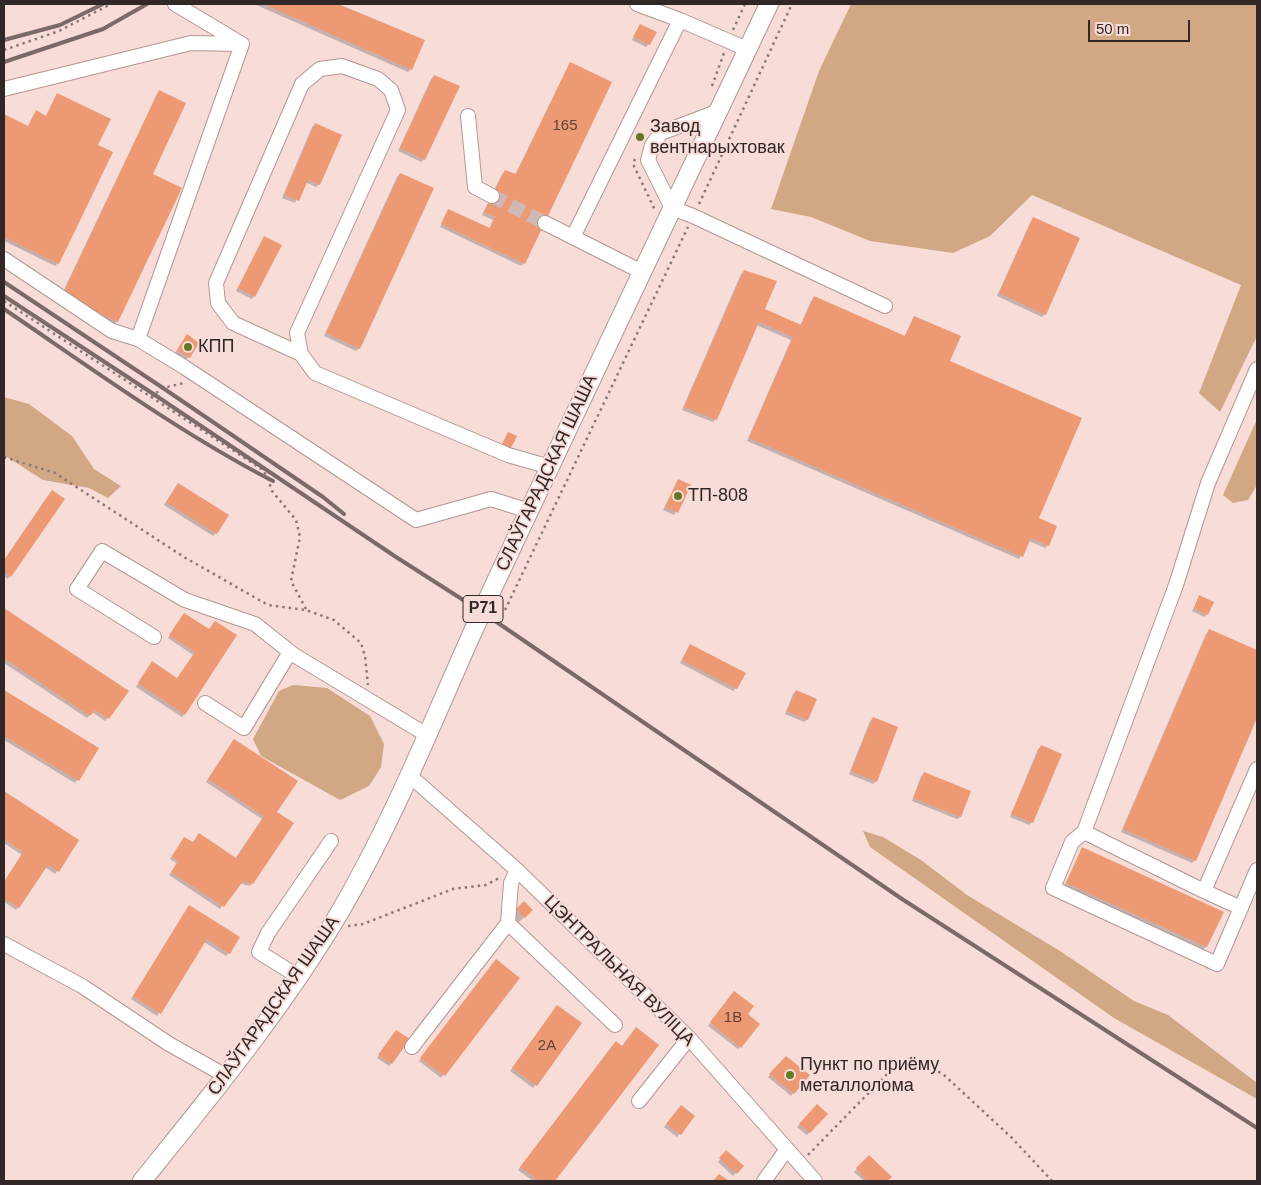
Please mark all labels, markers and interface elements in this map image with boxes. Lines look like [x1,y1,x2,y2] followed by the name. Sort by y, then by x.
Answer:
[1091,10,1194,42] scale bar
[1096,20,1129,37] text: 50 m
[650,116,785,158] place label: Завод вентнарыхтовак
[552,117,578,135] house number: 165
[634,131,646,143] marker: Завод вентнарыхтовак
[198,336,234,358] place label: КПП
[182,341,194,353] marker: КПП
[492,371,602,575] street label: СЛАЎГАРАДСКАЯ ШАША
[688,485,748,507] place label: ТП-808
[672,490,684,502] marker: ТП-808
[463,596,503,622] road number: Р71
[539,891,699,1051] street label: ЦЭНТРАЛЬНАЯ ВУЛІЦА
[204,912,344,1100] street label: СЛАЎГАРАДСКАЯ ШАША
[724,1009,742,1027] house number: 1В
[538,1037,556,1055] house number: 2А
[800,1054,939,1096] place label: Пункт по приёму металлолома
[784,1069,796,1081] marker: Пункт по приёму металлолома

